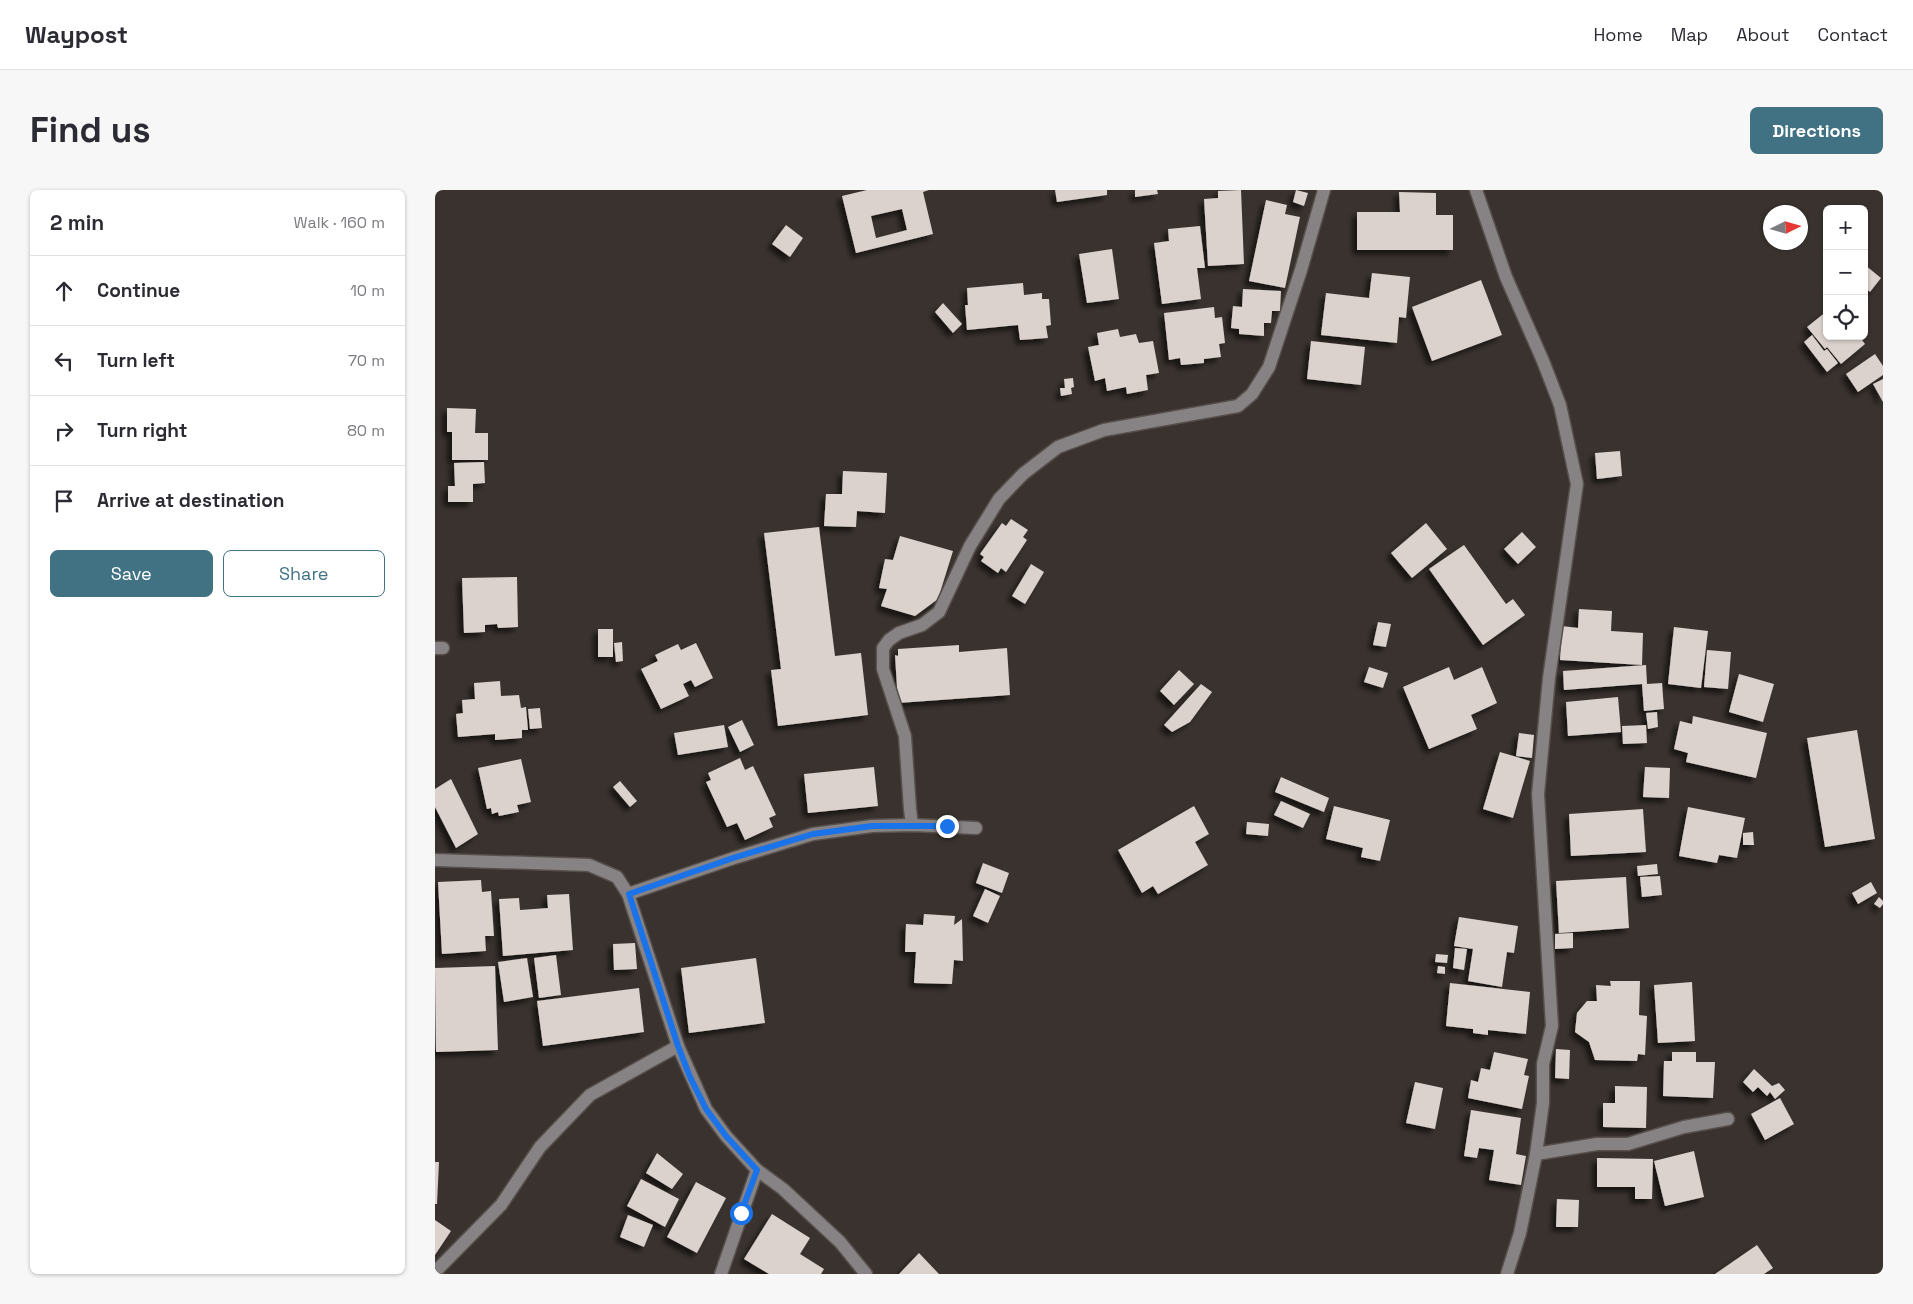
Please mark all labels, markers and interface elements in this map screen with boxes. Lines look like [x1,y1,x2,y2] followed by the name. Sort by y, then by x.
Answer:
[25,19,128,50] text: Waypost
[1594,23,1643,46] text: Home
[1671,23,1708,46] text: Map
[1736,23,1790,46] text: About
[1818,23,1888,46] text: Contact
[1750,107,1883,154] button: Directions
[30,108,151,152] text: Find us
[1763,205,1808,250] north arrow
[1823,205,1868,340] map controls
[1823,205,1868,250] button: +
[50,209,104,236] text: 2 min
[294,212,385,233] text: Walk · 160 m
[1823,250,1868,295] button: −
[50,277,78,305] icon: ahead
[97,278,180,303] text: Continue
[350,280,385,301] text: 10 m
[1823,295,1868,340] button: locate
[50,347,78,375] icon: left
[97,348,175,373] text: Turn left
[348,350,385,371] text: 70 m
[50,417,78,445] icon: right
[97,418,187,443] text: Turn right
[347,420,385,441] text: 80 m
[50,487,78,515] icon: arrive
[97,488,285,513] text: Arrive at destination
[50,550,213,597] button: Save
[223,550,385,597] button: Share
[936,815,959,838] route end
[730,1202,753,1225] route start

